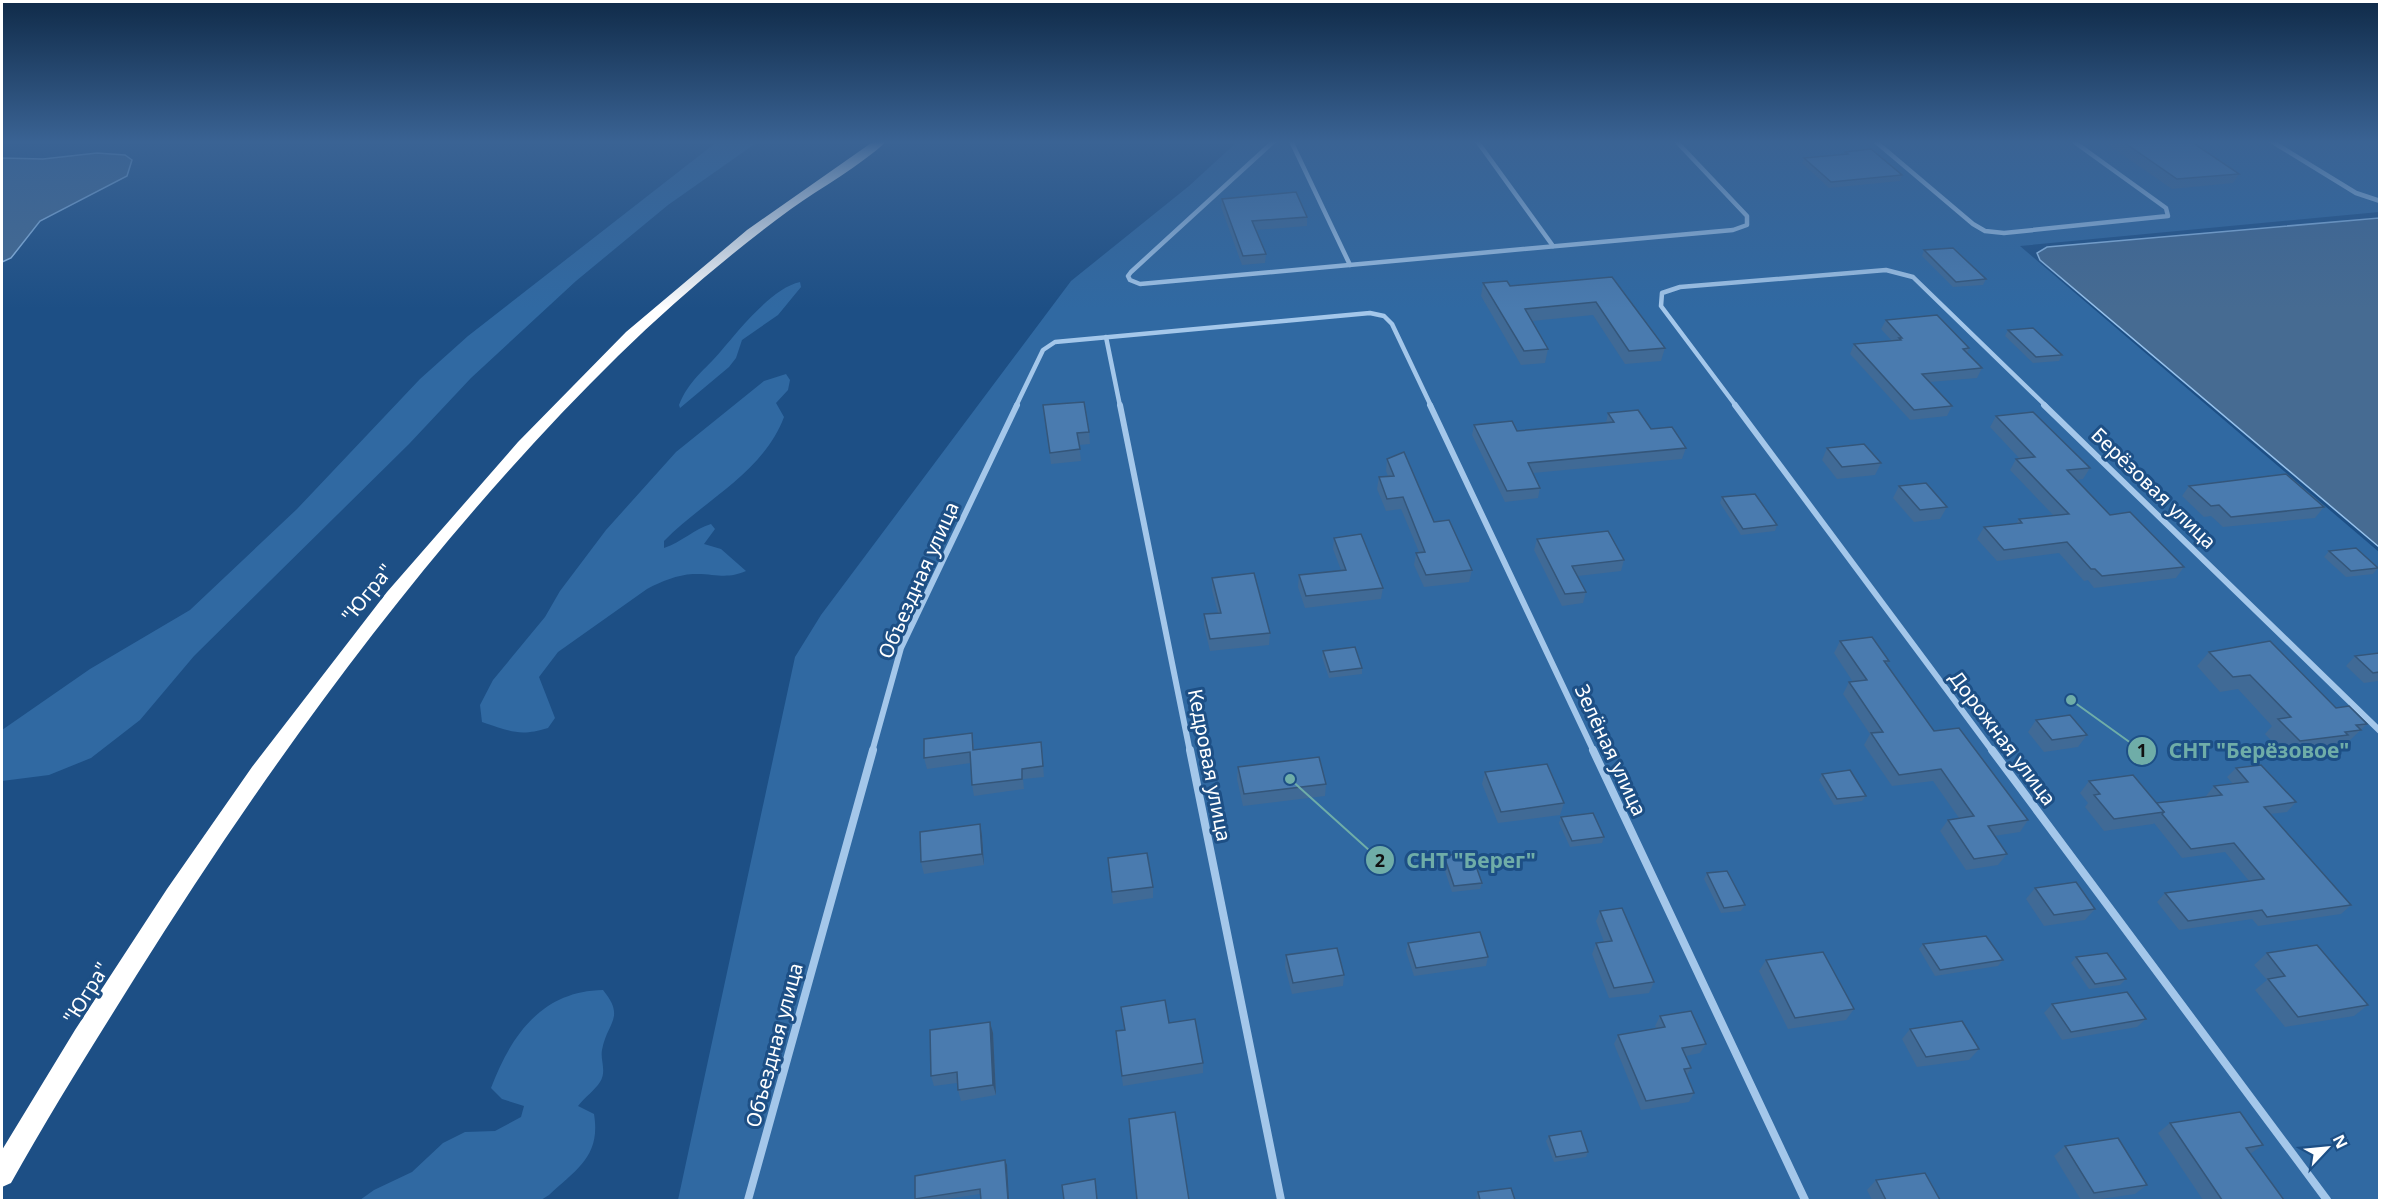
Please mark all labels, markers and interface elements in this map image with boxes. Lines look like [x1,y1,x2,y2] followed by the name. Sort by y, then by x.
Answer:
[2086,421,2222,555] street label: Берёзовая улица
[871,497,965,663] street label: Объездная улица
[335,558,399,628] street label: "Югра"
[1943,665,2063,811] street label: Дорожная улица
[1569,680,1653,820] street label: Зелёная улица
[1182,686,1238,844] street label: Кедровая улица
[2127,731,2362,770] callout: СНТ "Берёзовое"
[2169,736,2349,764] text: СНТ "Берёзовое"
[2137,738,2147,762] text: 1
[1365,841,1548,880] callout: СНТ "Берег"
[1406,846,1536,874] text: СНТ "Берег"
[1375,848,1385,872] text: 2
[56,957,116,1029] street label: "Югра"
[739,960,809,1130] street label: Объездная улица
[2297,1118,2357,1178] north arrow
[2328,1131,2353,1152] text: N

